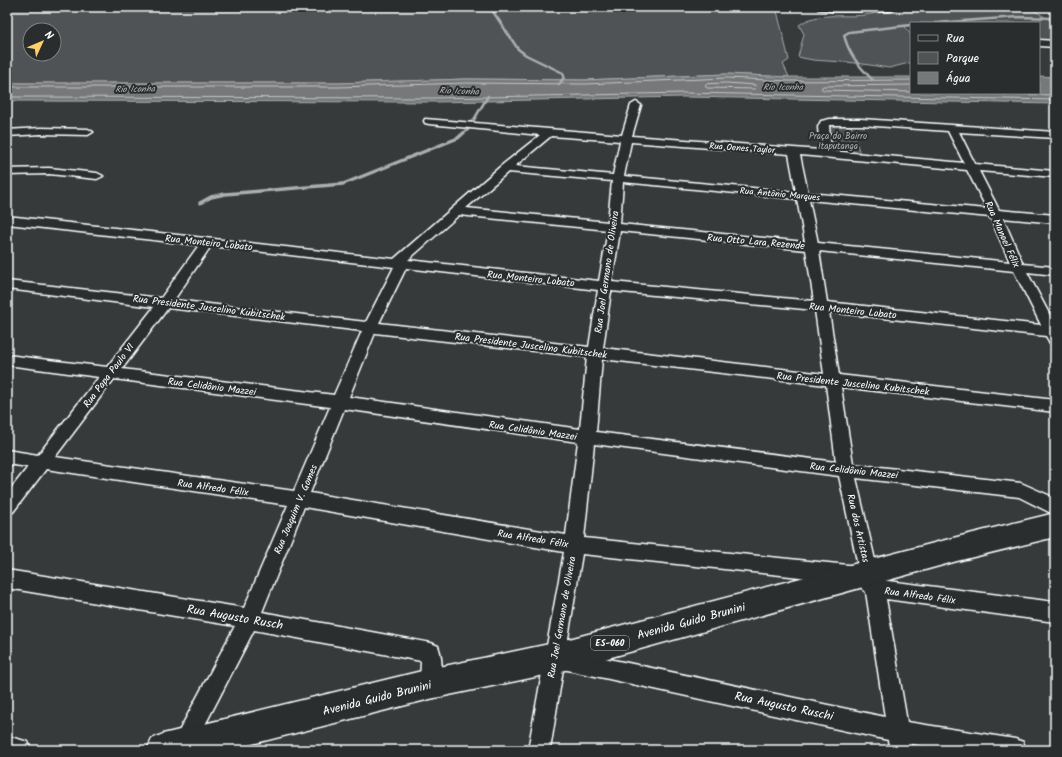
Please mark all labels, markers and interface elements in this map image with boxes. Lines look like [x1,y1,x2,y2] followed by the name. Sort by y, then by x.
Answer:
[22,22,62,62] north arrow
[910,22,1040,94] legend
[40,27,57,45] text: N
[946,29,965,48] text: Rua
[946,49,980,68] text: Parque
[946,69,971,88] text: Água
[763,80,804,95] water label: Rio Iconha
[115,82,156,97] water label: Rio Iconha
[439,83,480,100] water label: Rio Iconha
[809,129,867,154] park label: Praça do Bairro Itaputanga
[709,139,776,158] street label: Rua Oenes Taylor
[739,184,821,205] street label: Rua Antônio Marques
[980,199,1024,271] street label: Rua Manoel Félix
[590,210,624,334] street label: Rua Joel Germano de Oliveira
[164,230,254,256] street label: Rua Monteiro Lobato
[706,230,806,254] street label: Rua Otto Lara Rezende
[486,266,576,292] street label: Rua Monteiro Lobato
[132,291,286,325] street label: Rua Presidente Juscelino Kubitschek
[808,298,898,324] street label: Rua Monteiro Lobato
[454,329,608,363] street label: Rua Presidente Juscelino Kubitschek
[79,340,138,411] street label: Rua Papa Paulo VI
[776,368,930,400] street label: Rua Presidente Juscelino Kubitschek
[167,374,257,400] street label: Rua Celidônio Mazzei
[488,417,578,445] street label: Rua Celidônio Mazzei
[809,458,899,484] street label: Rua Celidônio Mazzei
[270,461,322,557] street label: Rua Joaquim V. Gomes
[176,475,250,501] street label: Rua Alfredo Félix
[842,492,874,565] street label: Rua dos Artistas
[496,525,570,553] street label: Rua Alfredo Félix
[543,555,581,679] street label: Rua Joel Germano de Oliveira
[883,583,957,609] street label: Rua Alfredo Félix
[635,598,749,645] street label: Avenida Guido Brunini
[185,600,285,635] street label: Rua Augusto Rusch
[591,636,629,650] road number: ES-060
[321,676,435,721] street label: Avenida Guido Brunini
[733,687,836,726] street label: Rua Augusto Ruschi

